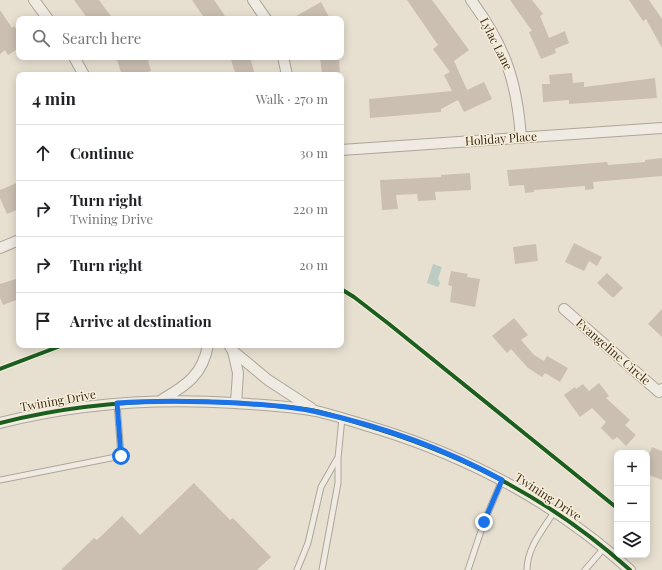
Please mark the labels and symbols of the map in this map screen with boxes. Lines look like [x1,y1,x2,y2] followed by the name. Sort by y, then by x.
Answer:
[477,15,517,72] street label: Lylac Lane
[464,128,537,148] street label: Holiday Place
[573,314,654,388] street label: Evangeline Circle
[19,385,97,415] street label: Twining Drive
[112,447,130,465] route start
[512,469,585,524] street label: Twining Drive
[475,513,493,531] route end

